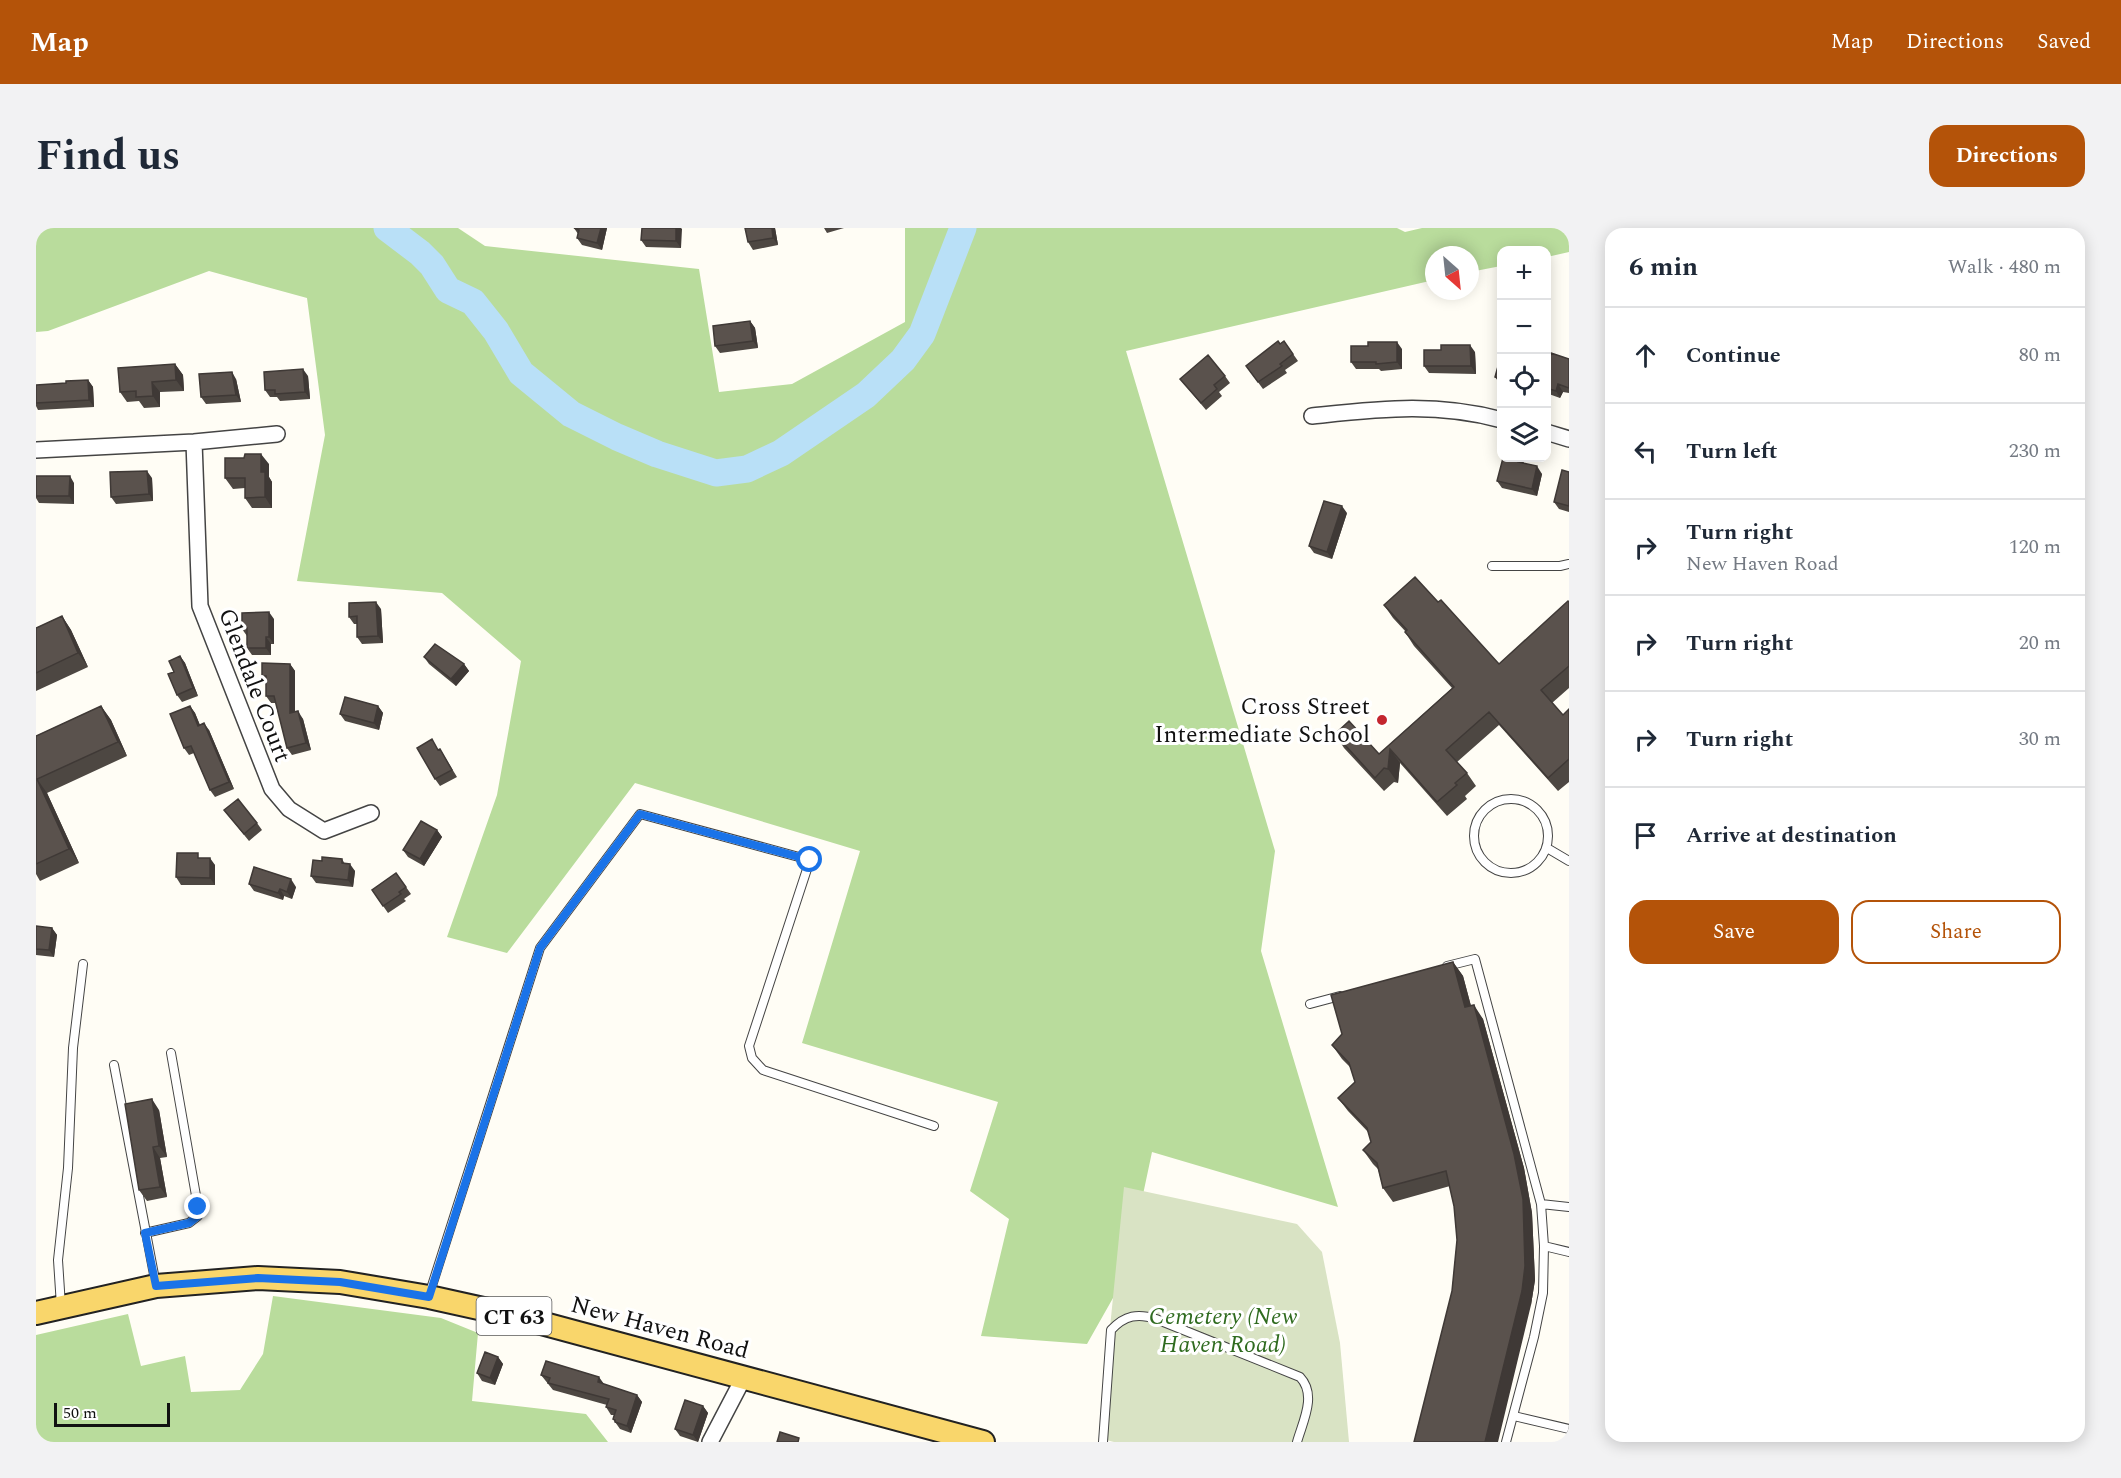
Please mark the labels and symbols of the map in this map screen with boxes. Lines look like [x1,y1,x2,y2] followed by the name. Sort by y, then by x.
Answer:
[1425,246,1479,300] north arrow
[208,603,300,768] street label: Glendale Court
[1154,689,1370,753] place label: Cross Street Intermediate School
[1375,713,1389,727] marker: Cross Street Intermediate School
[796,846,822,872] route start
[184,1193,210,1219] route end
[567,1287,753,1369] street label: New Haven Road
[476,1297,552,1335] road number: CT 63
[1149,1299,1297,1363] park label: Cemetery (New Haven Road)
[54,1400,170,1428] scale bar

